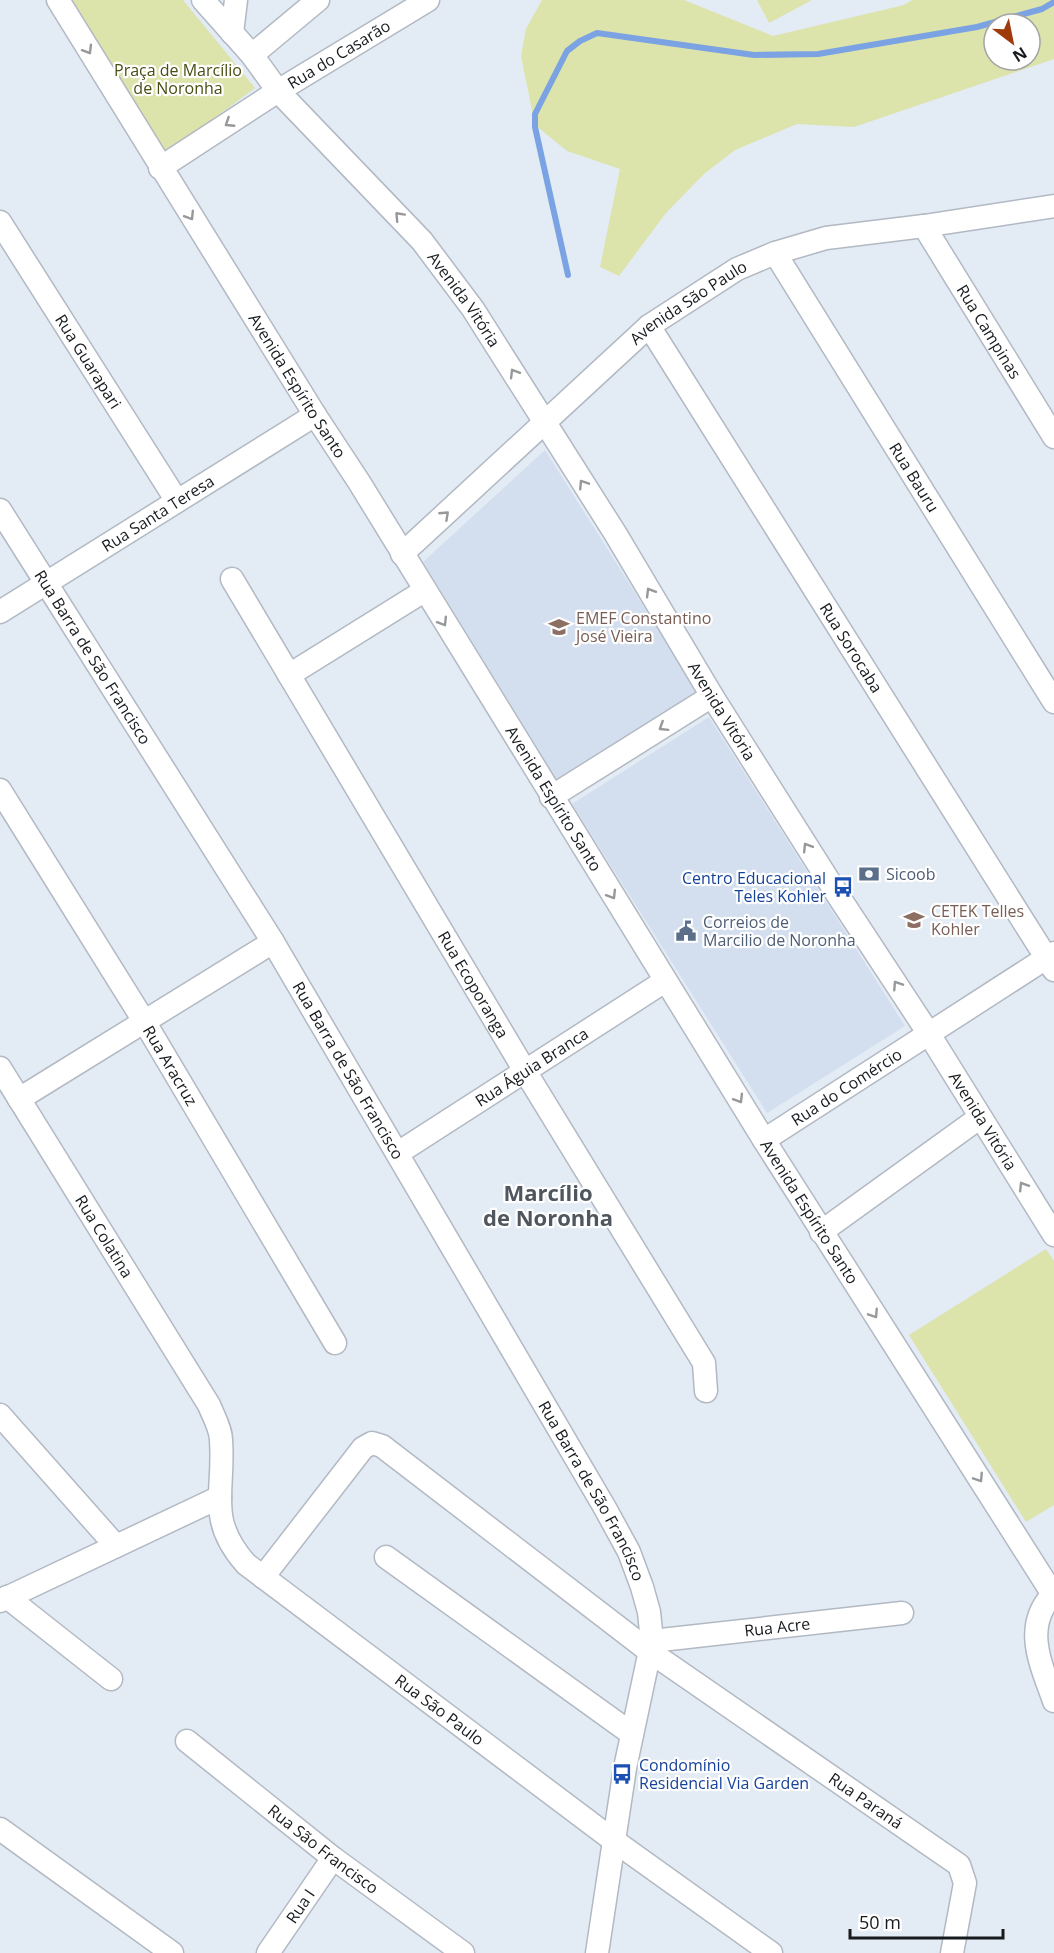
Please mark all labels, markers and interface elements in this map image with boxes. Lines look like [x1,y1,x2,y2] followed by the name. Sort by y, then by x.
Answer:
[982,12,1042,72] north arrow
[283,14,394,94] street label: Rua do Casarão
[1009,42,1031,67] text: N
[81,44,93,54] one-way arrow
[114,59,242,99] park label: Praça de Marcílio de Noronha
[225,115,236,126] one-way arrow
[183,210,195,220] one-way arrow
[395,213,406,223] one-way arrow
[423,247,505,351] street label: Avenida Vitória
[625,255,750,350] street label: Avenida São Paulo
[952,280,1026,383] street label: Rua Campinas
[244,309,351,462] street label: Avenida Espírito Santo
[50,310,127,413] street label: Rua Guarapari
[510,369,521,379] one-way arrow
[884,438,944,516] street label: Rua Bauru
[97,470,218,557] street label: Rua Santa Teresa
[579,479,590,490] one-way arrow
[438,511,449,522] one-way arrow
[30,566,156,749] street label: Rua Barra de São Francisco
[646,588,658,598] one-way arrow
[815,598,888,697] street label: Rua Sorocaba
[574,607,711,647] place label: EMEF Constantino José Vieira
[547,615,571,639] school or university icon: EMEF Constantino José Vieira
[436,616,448,626] one-way arrow
[683,658,761,765] street label: Avenida Vitória
[659,720,669,732] one-way arrow
[501,722,607,875] street label: Avenida Espírito Santo
[803,843,815,853] one-way arrow
[857,862,881,886] bank icon: Sicoob
[886,863,936,885] place label: Sicoob
[682,867,826,907] place label: Centro Educacional Teles Kohler
[831,875,855,899] bus stop icon: Centro Educacional Teles Kohler
[605,889,617,899] one-way arrow
[931,900,1024,940] place label: CETEK Telles Kohler
[902,908,926,932] school or university icon: CETEK Telles Kohler
[703,911,856,951] place label: Correios de Marcilio de Noronha
[674,919,698,943] public building icon: Correios de Marcilio de Noronha
[433,927,514,1042] street label: Rua Ecoporanga
[288,978,409,1163] street label: Rua Barra de São Francisco
[893,981,904,992] one-way arrow
[138,1021,203,1110] street label: Rua Aracruz
[471,1022,593,1112] street label: Rua Águia Branca
[787,1043,906,1131] street label: Rua do Comércio
[944,1068,1022,1174] street label: Avenida Vitória
[731,1093,743,1103] one-way arrow
[756,1135,864,1288] street label: Avenida Espírito Santo
[483,1177,613,1232] district label: Marcílio de Noronha
[1018,1182,1030,1192] one-way arrow
[70,1191,138,1282] street label: Rua Colatina
[866,1307,877,1318] one-way arrow
[534,1397,650,1584] street label: Rua Barra de São Francisco
[971,1472,983,1482] one-way arrow
[743,1612,811,1642] street label: Rua Acre
[391,1669,489,1750] street label: Rua São Paulo
[639,1754,809,1794] place label: Condomínio Residencial Via Garden
[610,1762,634,1786] bus stop icon: Condomínio Residencial Via Garden
[824,1767,907,1834] street label: Rua Paraná
[263,1799,383,1899] street label: Rua São Francisco
[281,1884,320,1928] street label: Rua I
[850,1902,1003,1940] scale bar
[859,1910,901,1934] text: 50 m

